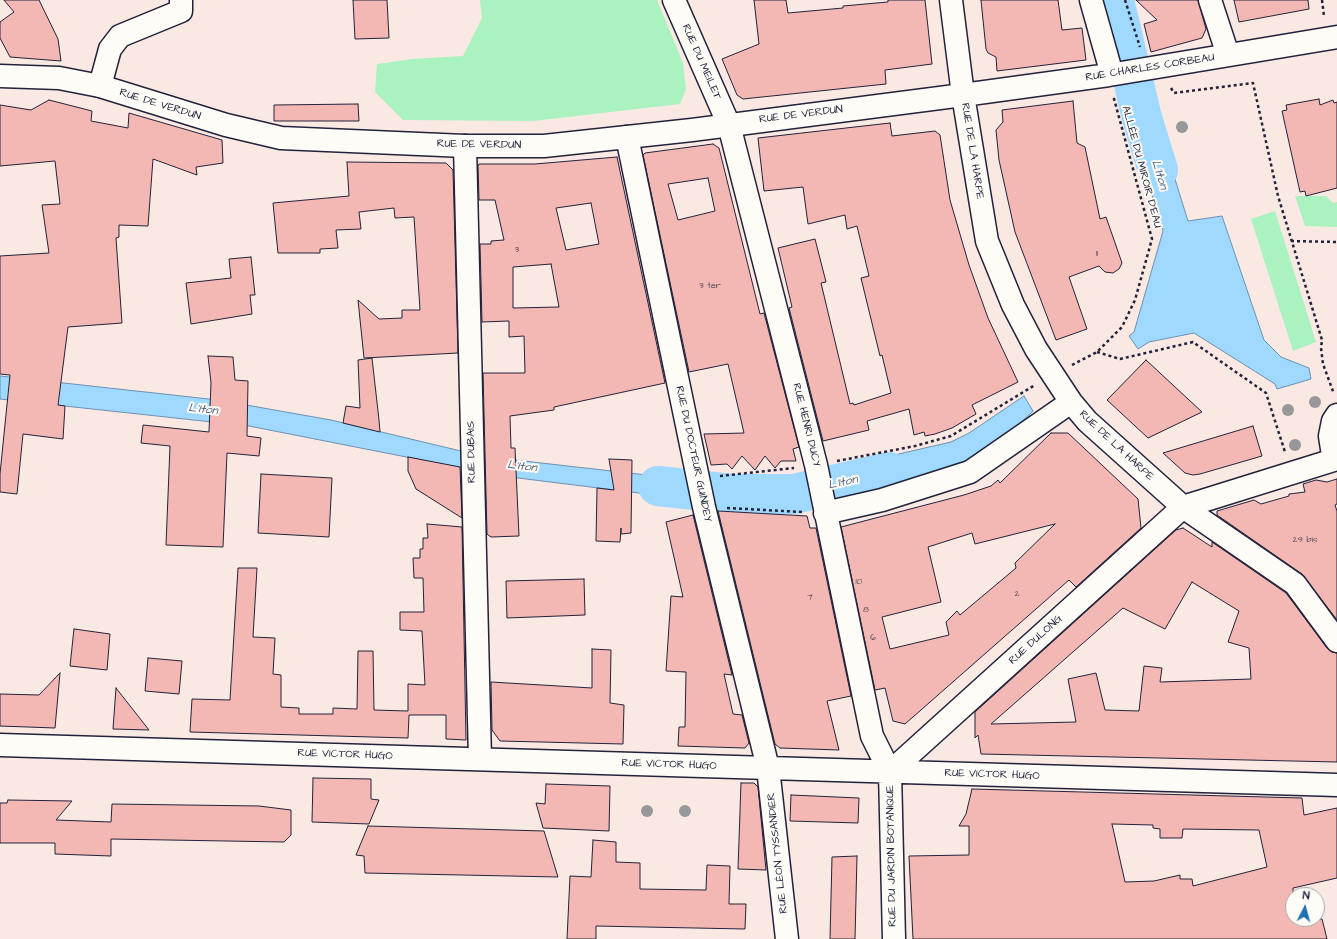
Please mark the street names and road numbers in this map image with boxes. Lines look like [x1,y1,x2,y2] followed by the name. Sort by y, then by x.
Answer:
[679,22,723,102] street label: RUE DU MEILET
[1085,51,1215,85] street label: RUE CHARLES CORBEAU
[118,86,202,124] street label: RUE DE VERDUN
[958,102,986,200] street label: RUE DE LA HARPE
[758,103,844,127] street label: RUE DE VERDUN
[1118,104,1164,230] street label: ALLÉE DU MIROIR D'EAU
[437,138,521,152] street label: RUE DE VERDUN
[789,382,823,468] street label: RUE HENRI DUCY
[672,385,714,523] street label: RUE DU DOCTEUR GUINDEY
[1076,408,1156,484] street label: RUE DE LA HARPE
[465,421,479,483] street label: RUE DUBAIS
[1006,612,1066,668] street label: RUE DULONG
[297,747,393,763] street label: RUE VICTOR HUGO
[621,757,717,773] street label: RUE VICTOR HUGO
[944,767,1040,783] street label: RUE VICTOR HUGO
[884,785,900,927] street label: RUE DU JARDIN BOTANIQUE
[765,792,791,914] street label: RUE LÉON TYSSANDIER

